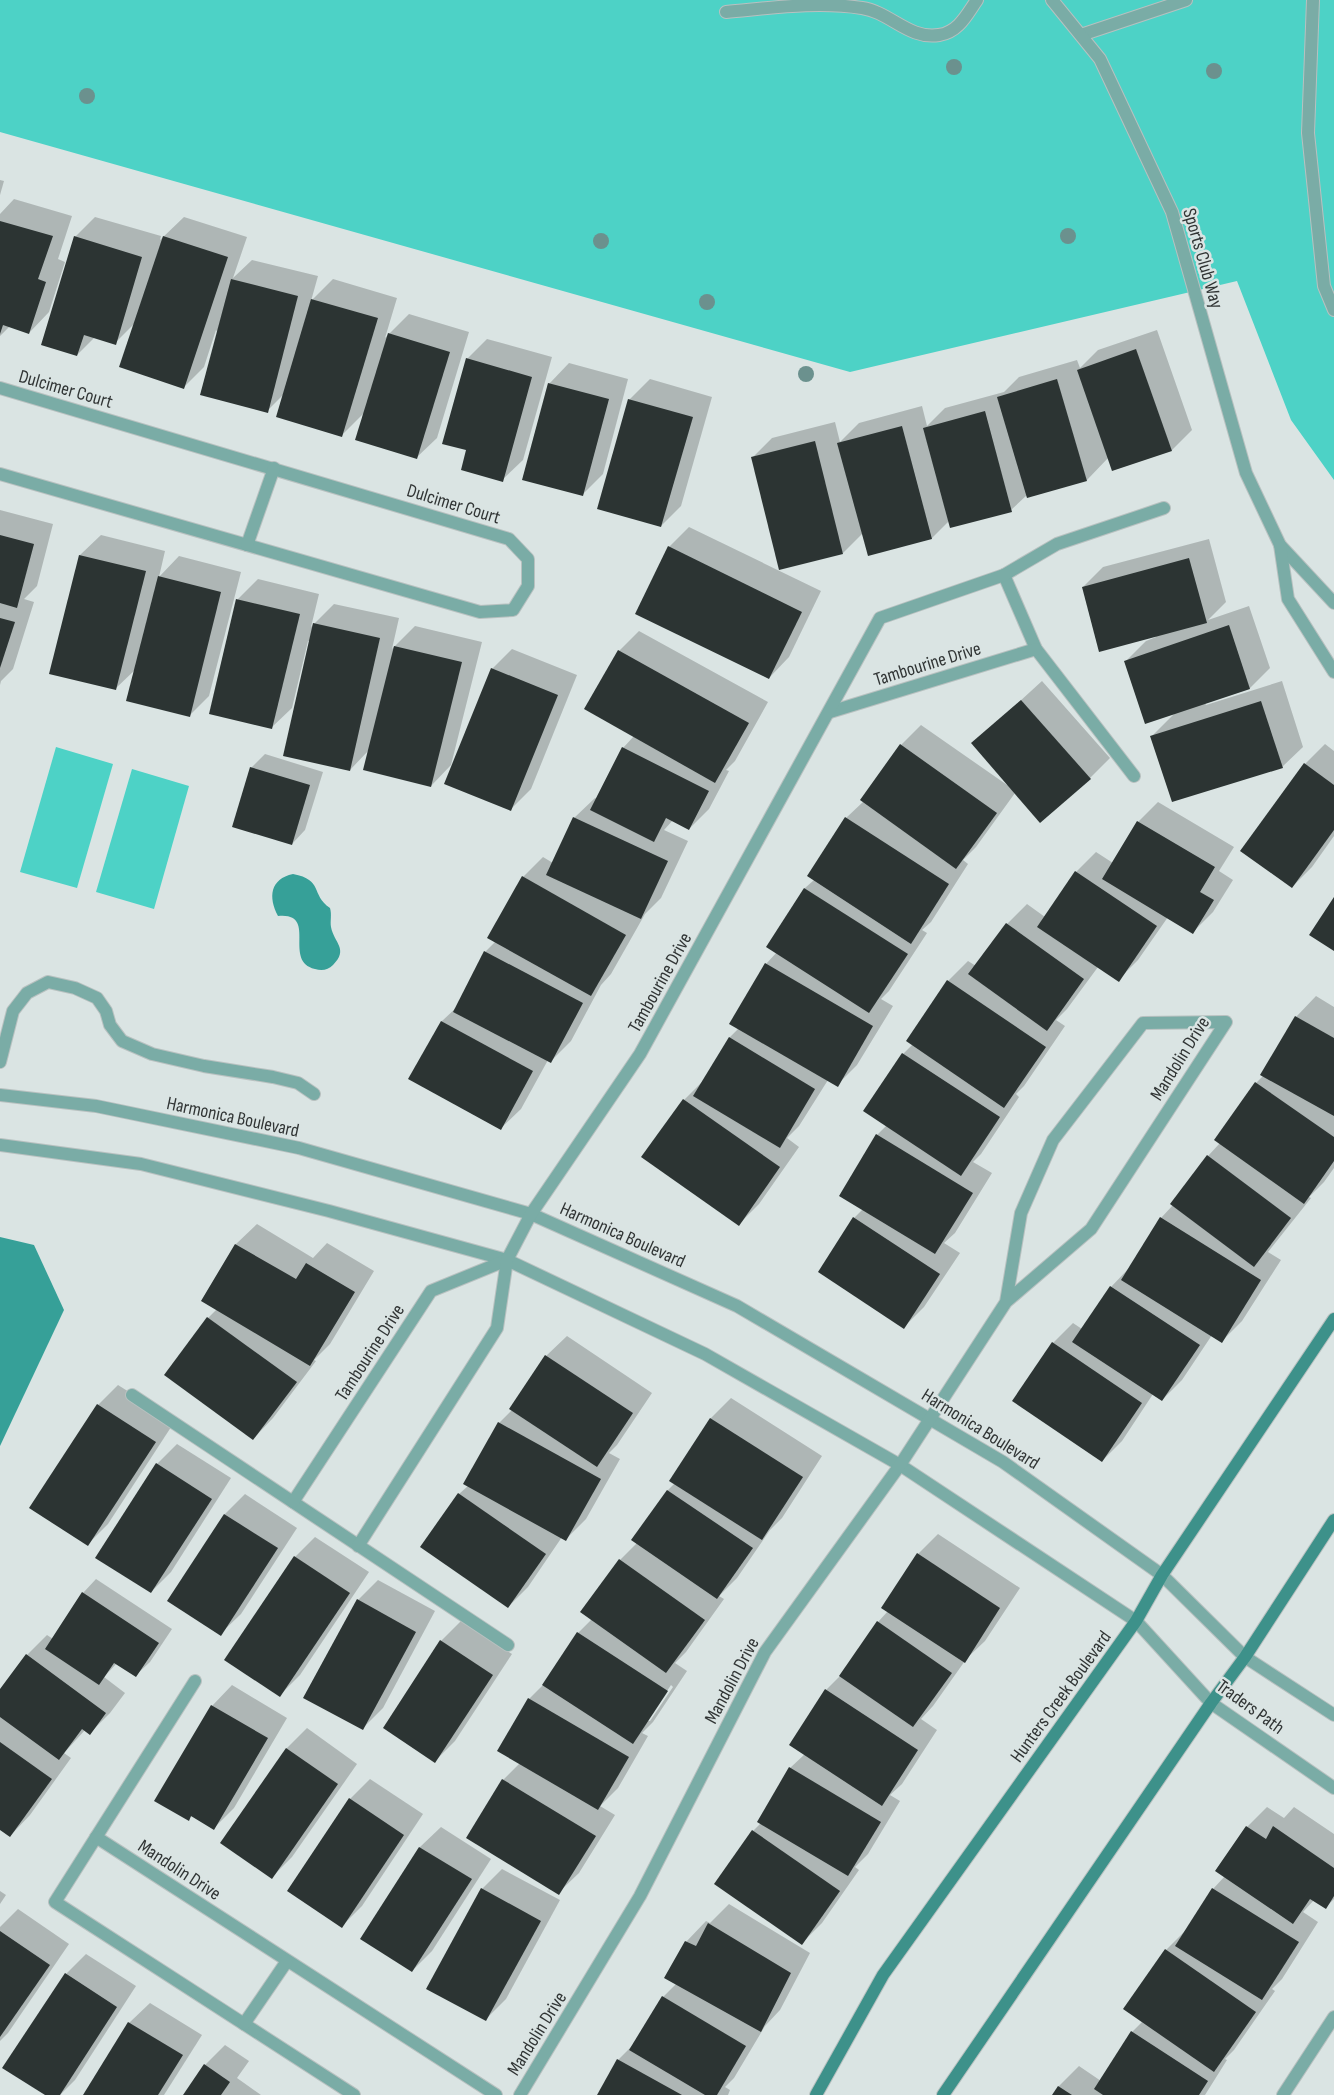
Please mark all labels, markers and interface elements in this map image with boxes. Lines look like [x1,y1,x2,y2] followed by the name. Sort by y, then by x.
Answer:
[1177,206,1228,312] street label: Sports Club Way
[16,365,115,414] street label: Dulcimer Court
[404,479,503,530] street label: Dulcimer Court
[871,637,984,692] street label: Tambourine Drive
[623,929,697,1037] street label: Tambourine Drive
[1146,1013,1215,1105] street label: Mandolin Drive
[164,1092,301,1143] street label: Harmonica Boulevard
[556,1197,689,1273] street label: Harmonica Boulevard
[330,1300,410,1405] street label: Tambourine Drive
[917,1384,1043,1475] street label: Harmonica Boulevard
[1006,1627,1117,1767] street label: Hunters Creek Boulevard
[700,1634,765,1728] street label: Mandolin Drive
[1212,1675,1289,1740] street label: Traders Path
[133,1835,225,1906] street label: Mandolin Drive
[503,1988,572,2080] street label: Mandolin Drive

